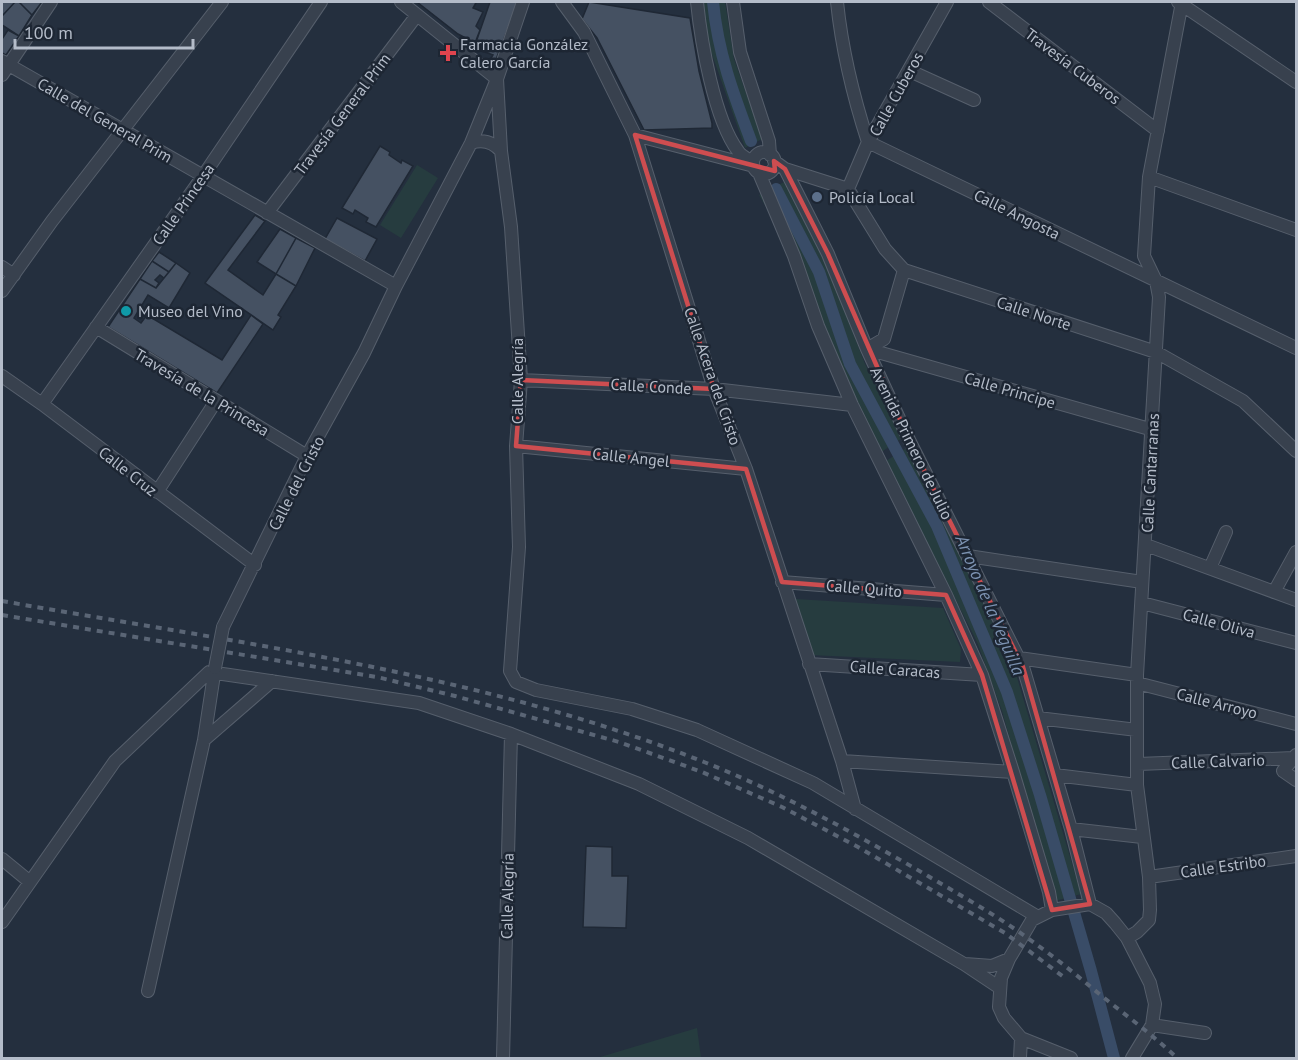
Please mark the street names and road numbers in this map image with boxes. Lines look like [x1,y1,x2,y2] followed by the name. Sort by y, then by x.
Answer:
[1021,24,1125,109] street label: Travesía Cuberos
[865,48,928,140] street label: Calle Cuberos
[290,49,394,179] street label: Travesía General Prim
[34,73,176,167] street label: Calle del General Prim
[148,159,218,249] street label: Calle Princesa
[971,185,1063,243] street label: Calle Angosta
[994,292,1074,334] street label: Calle Norte
[680,304,746,448] street label: Calle Acera del Cristo
[507,338,527,424] street label: Calle Alegría
[131,344,273,440] street label: Travesía de la Princesa
[866,363,958,523] street label: Avenida Primero de Julio
[962,367,1058,413] street label: Calle Principe
[610,374,692,398] street label: Calle Conde
[1137,412,1163,533] street label: Calle Cantarranas
[264,432,328,534] street label: Calle del Cristo
[95,442,161,500] street label: Calle Cruz
[591,443,671,471] street label: Calle Angel
[825,575,903,601] street label: Calle Quito
[1181,604,1257,642] street label: Calle Oliva
[849,656,941,682] street label: Calle Caracas
[1175,683,1259,723] street label: Calle Arroyo
[1171,749,1265,773] street label: Calle Calvario
[1179,850,1267,882] street label: Calle Estribo
[496,853,518,939] street label: Calle Alegría

